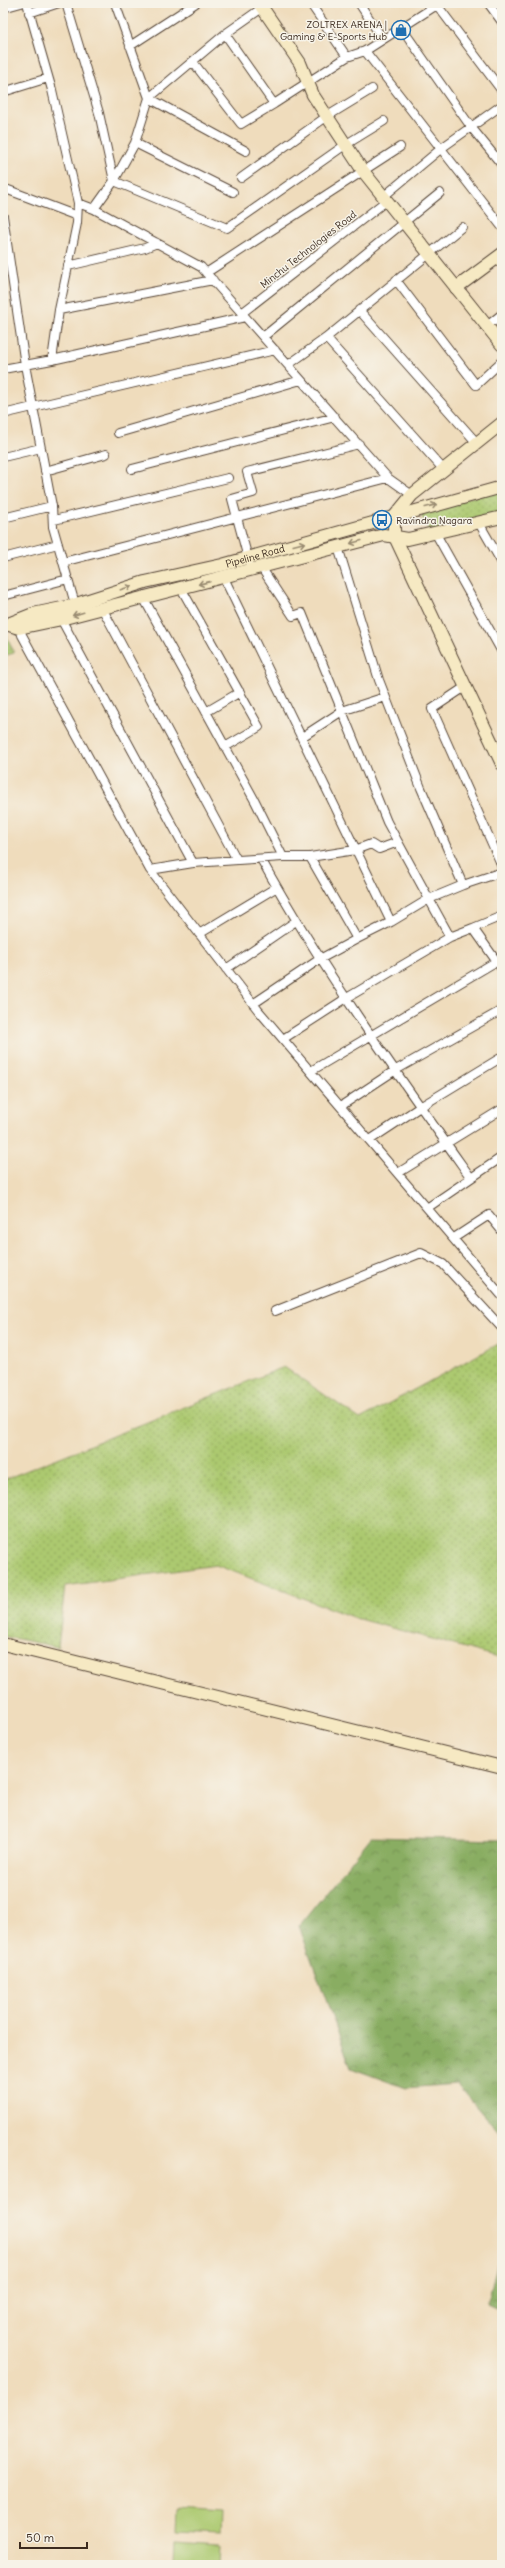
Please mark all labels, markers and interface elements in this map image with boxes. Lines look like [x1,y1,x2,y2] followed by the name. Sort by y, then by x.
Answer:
[280,18,387,43] place label: ZOLTREX ARENA | Gaming & E-Sports Hub
[390,19,412,41] shop icon: ZOLTREX ARENA | Gaming & E-Sports Hub
[258,208,359,291] street label: Minchu Technologies Road
[425,502,438,509] one-way arrow
[371,509,393,531] bus stop icon: Ravindra Nagara
[396,514,473,527] place label: Ravindra Nagara
[350,539,363,546] one-way arrow
[292,540,305,547] one-way arrow
[224,542,286,571] street label: Pipeline Road
[197,579,210,587] one-way arrow
[120,584,133,591] one-way arrow
[71,611,84,618] one-way arrow
[20,2524,87,2550] scale bar
[26,2530,55,2545] text: 50 m

